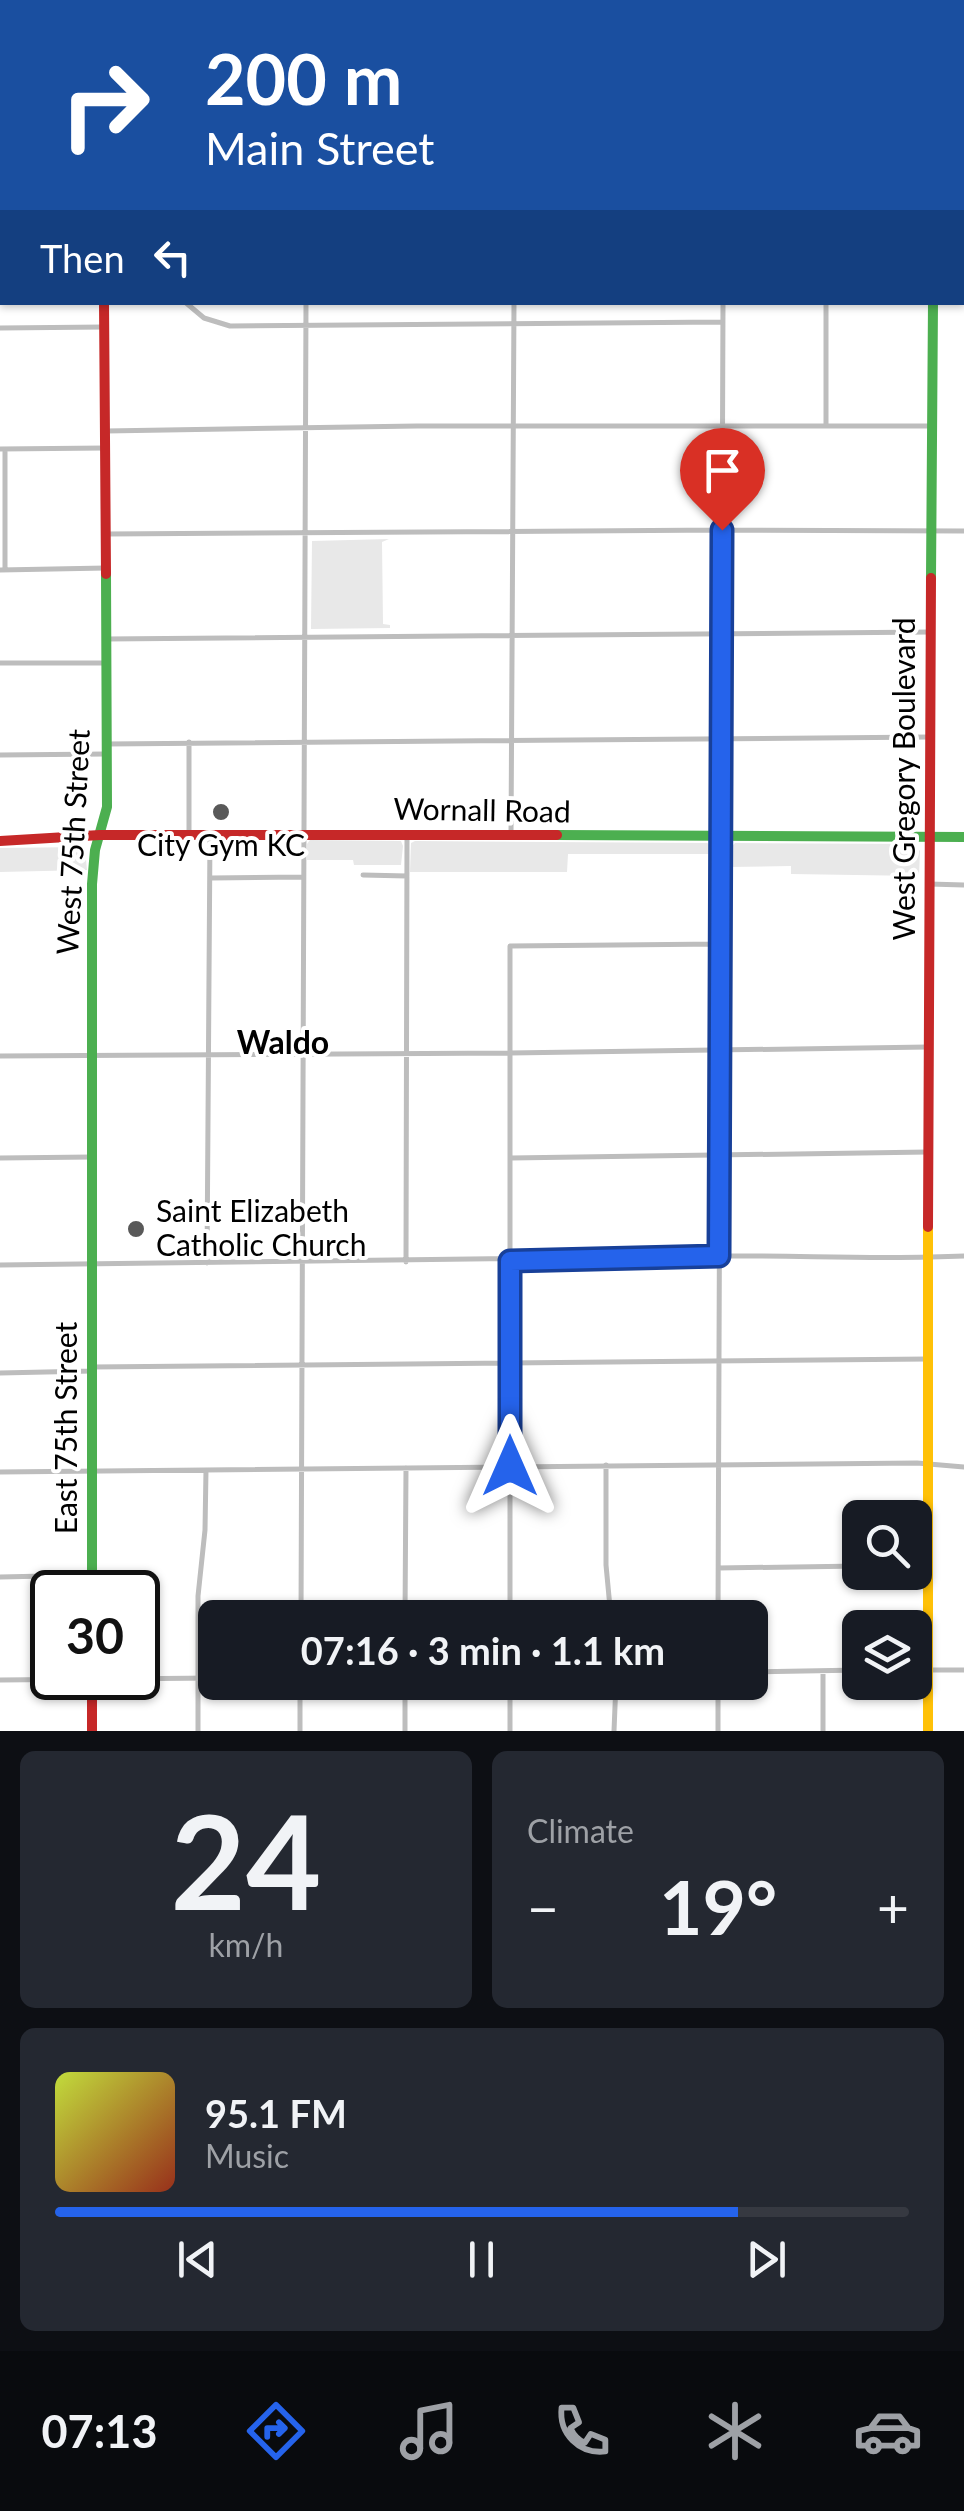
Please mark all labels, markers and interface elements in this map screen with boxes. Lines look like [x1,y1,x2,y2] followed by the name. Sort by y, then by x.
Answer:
[205,36,402,120] text: 200 m
[40,40,170,170] icon: right
[205,121,434,175] text: Main Street
[145,230,200,285] icon: left
[40,235,125,281] text: Then
[680,428,765,531] pin
[695,443,750,498] icon: arrive
[885,618,921,940] street label: West Gregory Boulevard
[48,728,96,955] street label: West 75th Street
[393,789,571,829] street label: Wornall Road
[210,801,232,823] marker: City Gym KC
[137,826,305,862] place label: City Gym KC
[237,1022,329,1061] district label: Waldo
[156,1192,366,1262] place label: Saint Elizabeth Catholic Church
[125,1218,147,1240] marker: Saint Elizabeth Catholic Church
[47,1322,83,1534] street label: East 75th Street
[458,1414,562,1518] position arrow
[842,1500,932,1700] map controls
[842,1500,932,1590] button: search
[30,1570,160,1700] speed limit sign: 30
[842,1610,932,1700] button: layers
[301,1627,665,1673] text: 07:16 · 3 min · 1.1 km
[171,1782,321,1938] text: 24
[527,1811,634,1850] text: Climate
[659,1861,777,1951] text: 19°
[527,1874,559,1940] text: −
[877,1874,909,1940] text: +
[209,1925,283,1964] text: km/h
[205,2090,347,2136] text: 95.1 FM
[205,2136,289,2175] text: Music
[170,2232,225,2287] icon: previous
[454,2232,509,2287] icon: pause
[739,2232,794,2287] icon: next
[241,2396,311,2466] icon: directions
[394,2396,464,2466] icon: music
[547,2396,617,2466] icon: phone
[700,2396,770,2466] icon: climate
[853,2396,923,2466] icon: car
[42,2404,158,2458] text: 07:13

